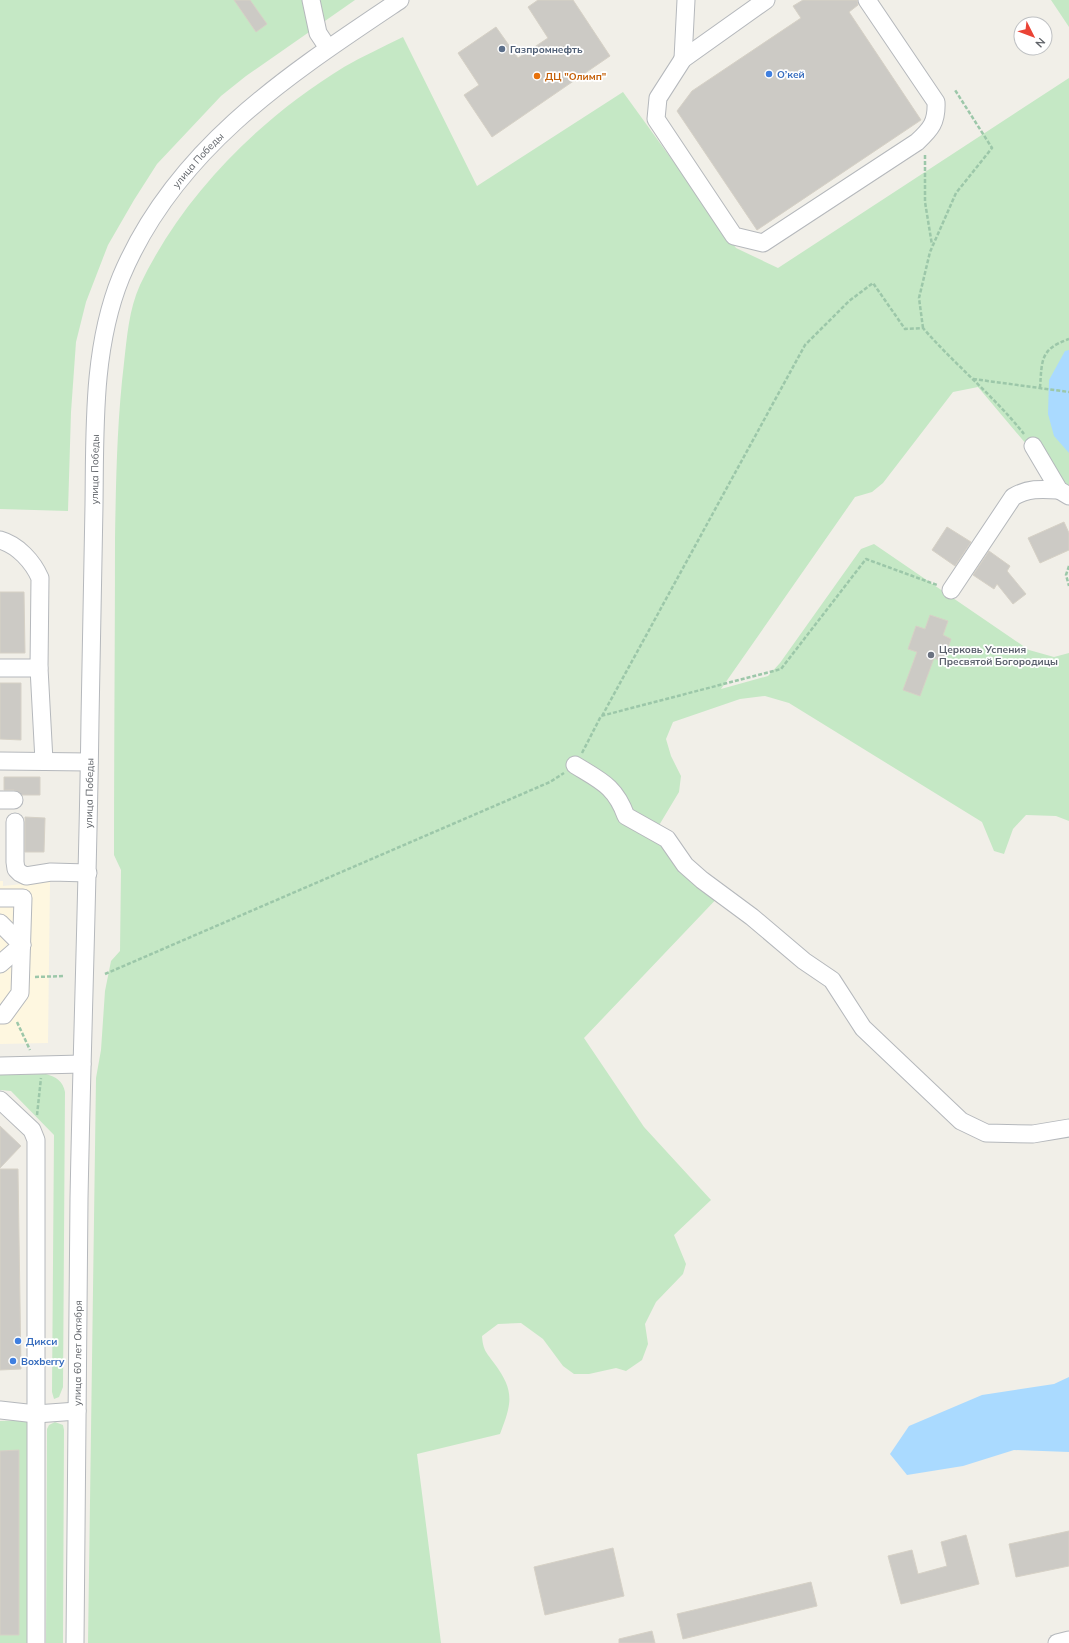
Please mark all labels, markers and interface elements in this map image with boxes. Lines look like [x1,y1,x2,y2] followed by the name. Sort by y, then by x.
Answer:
[1013,16,1053,56] north arrow
[1032,35,1048,50] text: N
[510,43,583,56] place label: Газпромнефть
[497,44,507,54] marker: Газпромнефть
[777,68,805,81] place label: О’кей
[764,69,774,79] marker: О’кей
[545,70,606,83] place label: ДЦ "Олимп"
[532,71,542,81] marker: ДЦ "Олимп"
[169,130,226,190] street label: улица Победы
[88,434,101,504] street label: улица Победы
[939,643,1058,668] place label: Церковь Успения Пресвятой Богородицы
[926,650,936,660] marker: Церковь Успения Пресвятой Богородицы
[82,758,96,828] street label: улица Победы
[70,1300,84,1406] street label: улица 60 лет Октября
[26,1335,57,1348] place label: Дикси
[13,1336,23,1346] marker: Дикси
[21,1355,65,1368] place label: Boxberry
[8,1356,18,1366] marker: Boxberry

